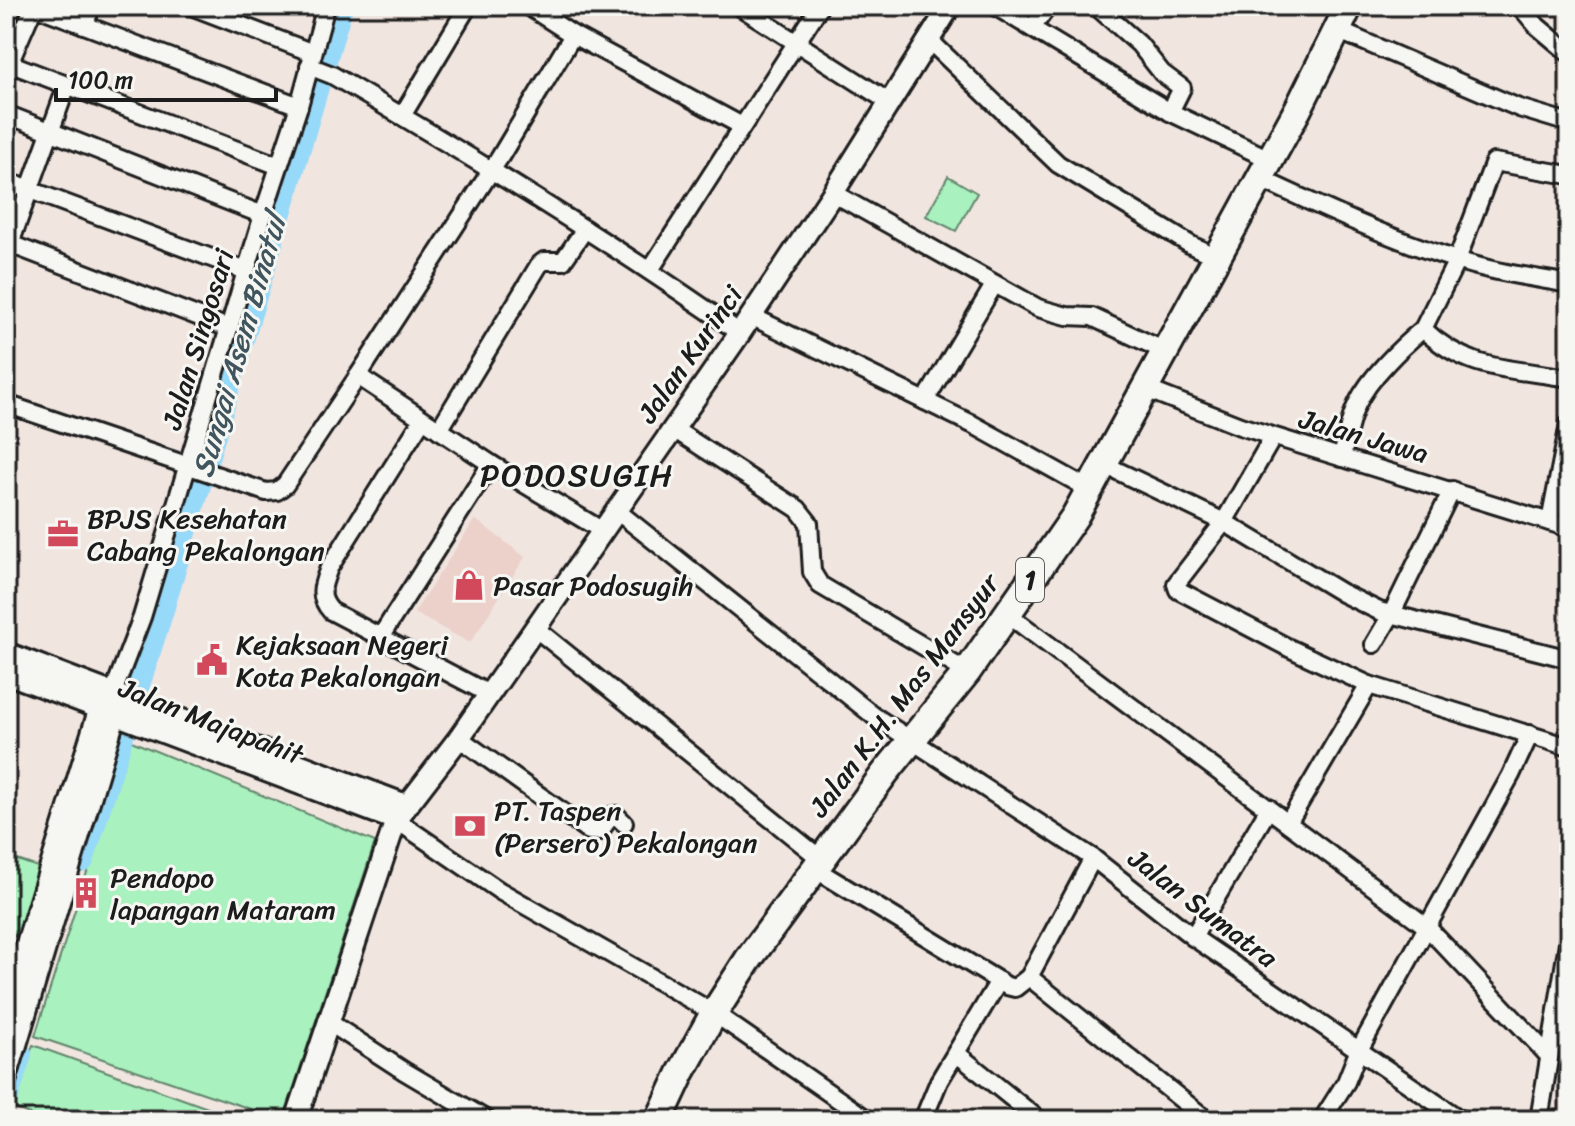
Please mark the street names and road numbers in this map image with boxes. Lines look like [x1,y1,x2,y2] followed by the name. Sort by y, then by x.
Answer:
[147,241,249,436] street label: Jalan Singosari
[624,274,757,434] street label: Jalan Kurinci
[1293,394,1434,478] street label: Jalan Jawa
[1016,558,1044,602] road number: 1
[795,561,1013,828] street label: Jalan K.H. Mas Mansyur
[111,663,312,779] street label: Jalan Majapahit
[1117,834,1289,982] street label: Jalan Sumatra

